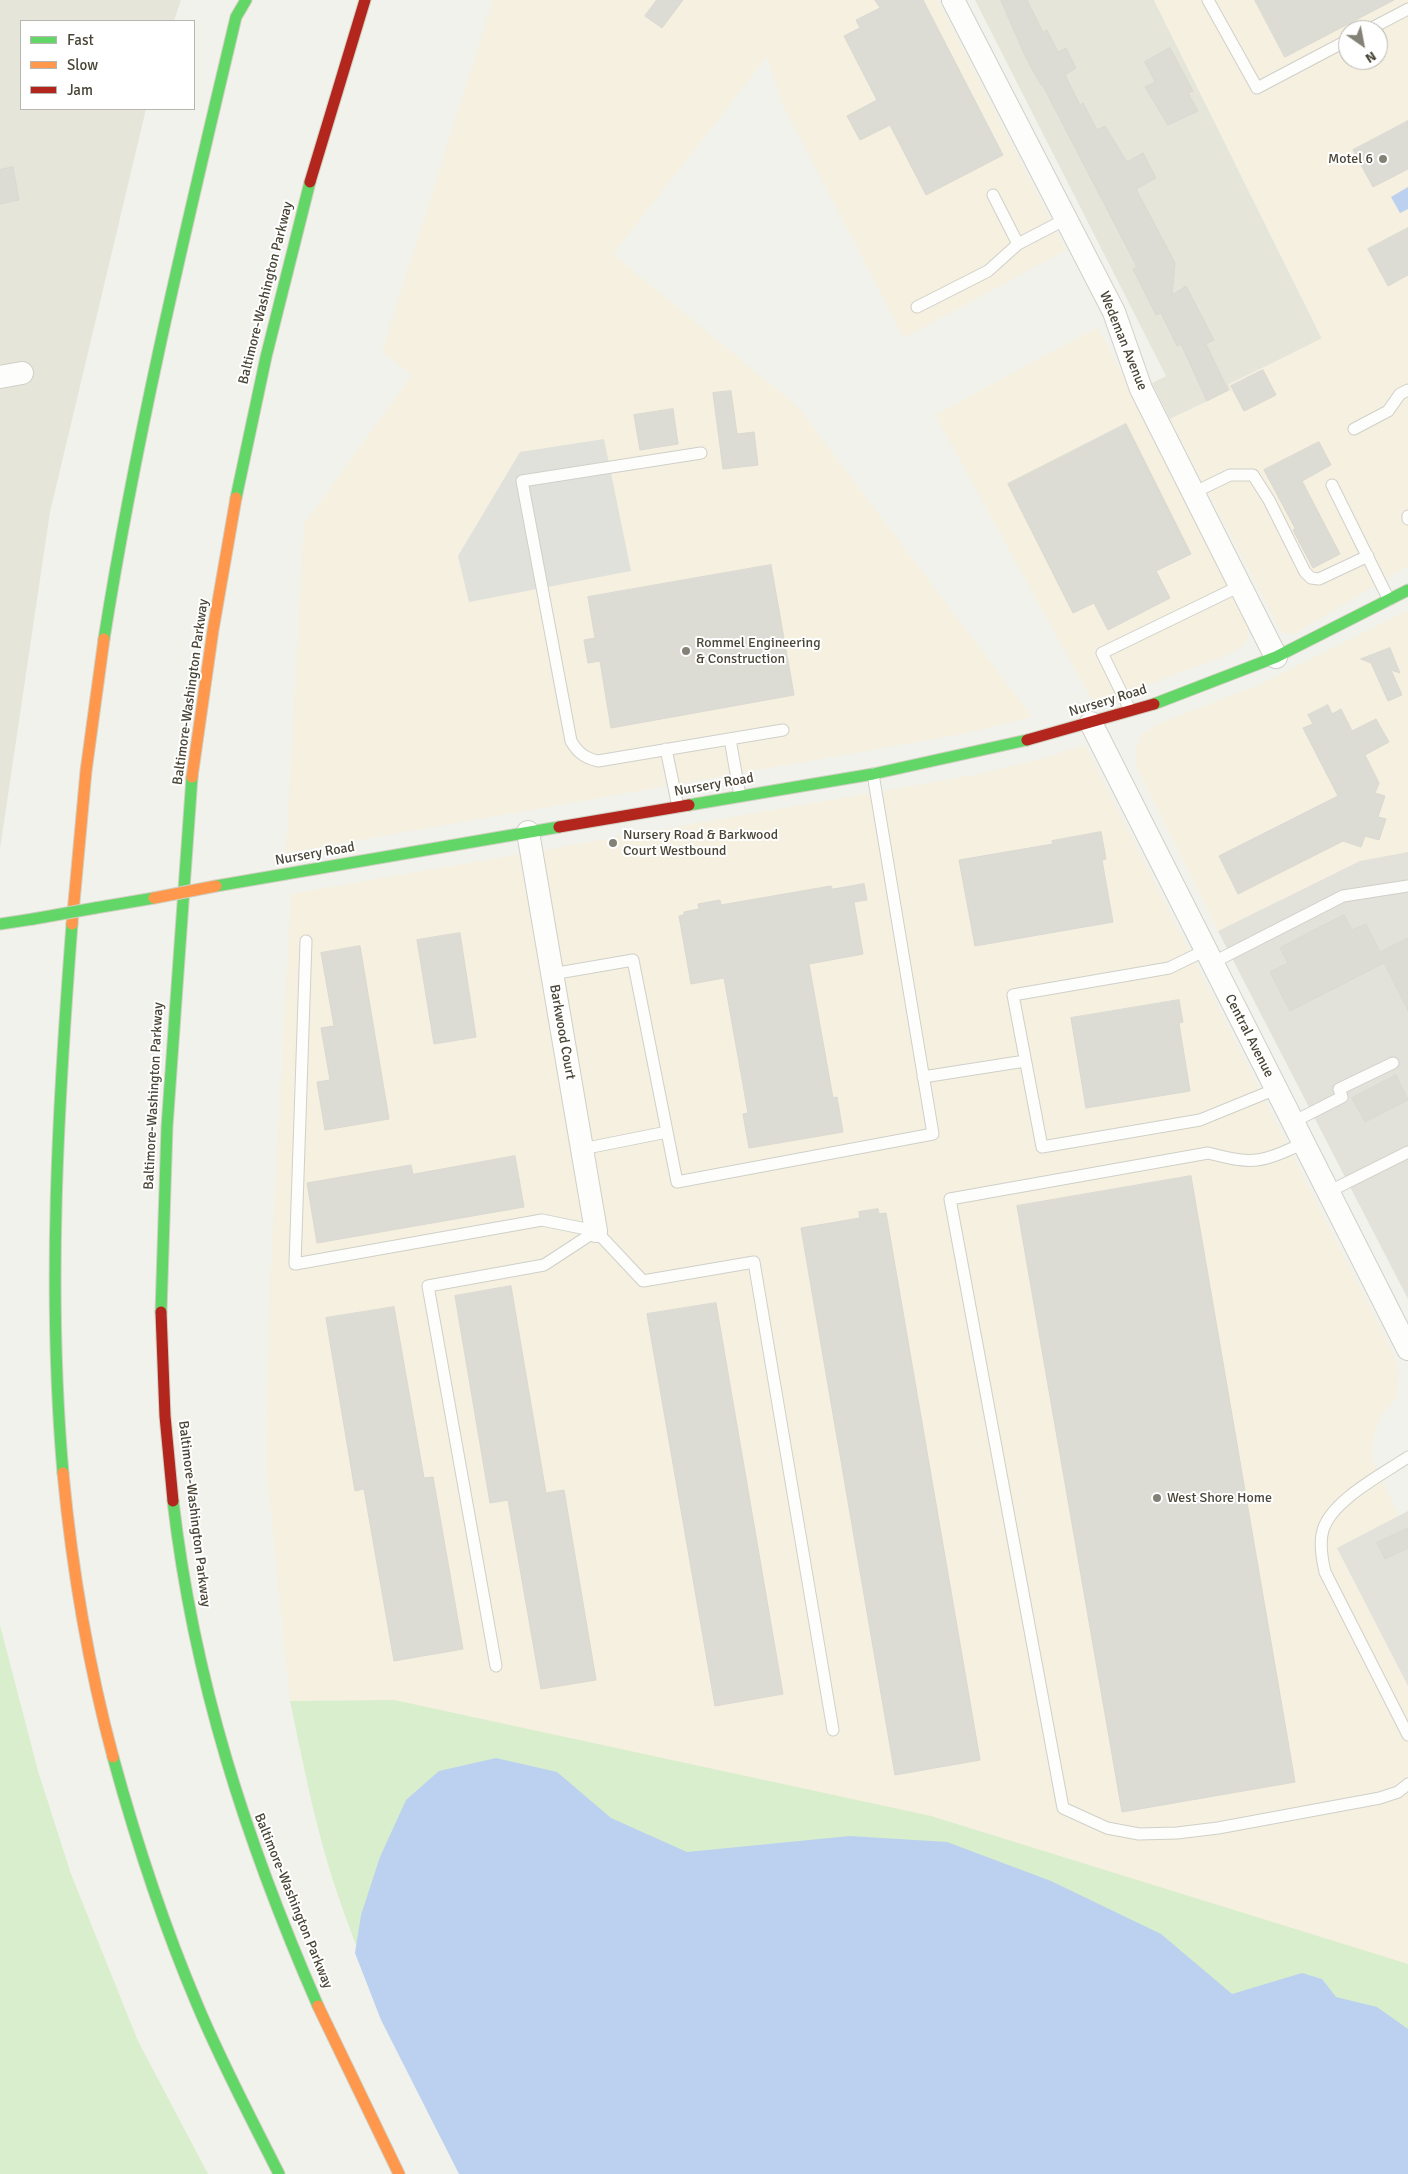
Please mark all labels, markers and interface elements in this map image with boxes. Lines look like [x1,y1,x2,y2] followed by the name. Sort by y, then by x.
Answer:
[20,20,195,110] legend
[1338,20,1388,70] north arrow
[67,31,94,49] text: Fast
[1362,47,1380,67] text: N
[67,56,98,74] text: Slow
[67,81,93,99] text: Jam
[1328,151,1373,167] place label: Motel 6
[1377,153,1389,165] marker: Motel 6
[235,200,297,386] street label: Baltimore-Washington Parkway
[1095,289,1151,393] street label: Wedeman Avenue
[170,598,212,786] street label: Baltimore-Washington Parkway
[696,635,821,668] place label: Rommel Engineering & Construction
[680,645,692,657] marker: Rommel Engineering & Construction
[1067,681,1149,721] street label: Nursery Road
[673,770,755,800] street label: Nursery Road
[623,827,778,860] place label: Nursery Road & Barkwood Court Westbound
[607,837,619,849] marker: Nursery Road & Barkwood Court Westbound
[274,839,356,869] street label: Nursery Road
[545,983,579,1081] street label: Barkwood Court
[1221,992,1277,1080] street label: Central Avenue
[141,1002,167,1190] street label: Baltimore-Washington Parkway
[174,1420,214,1608] street label: Baltimore-Washington Parkway
[1167,1490,1272,1506] place label: West Shore Home
[1151,1492,1163,1504] marker: West Shore Home
[250,1811,336,1991] street label: Baltimore-Washington Parkway

